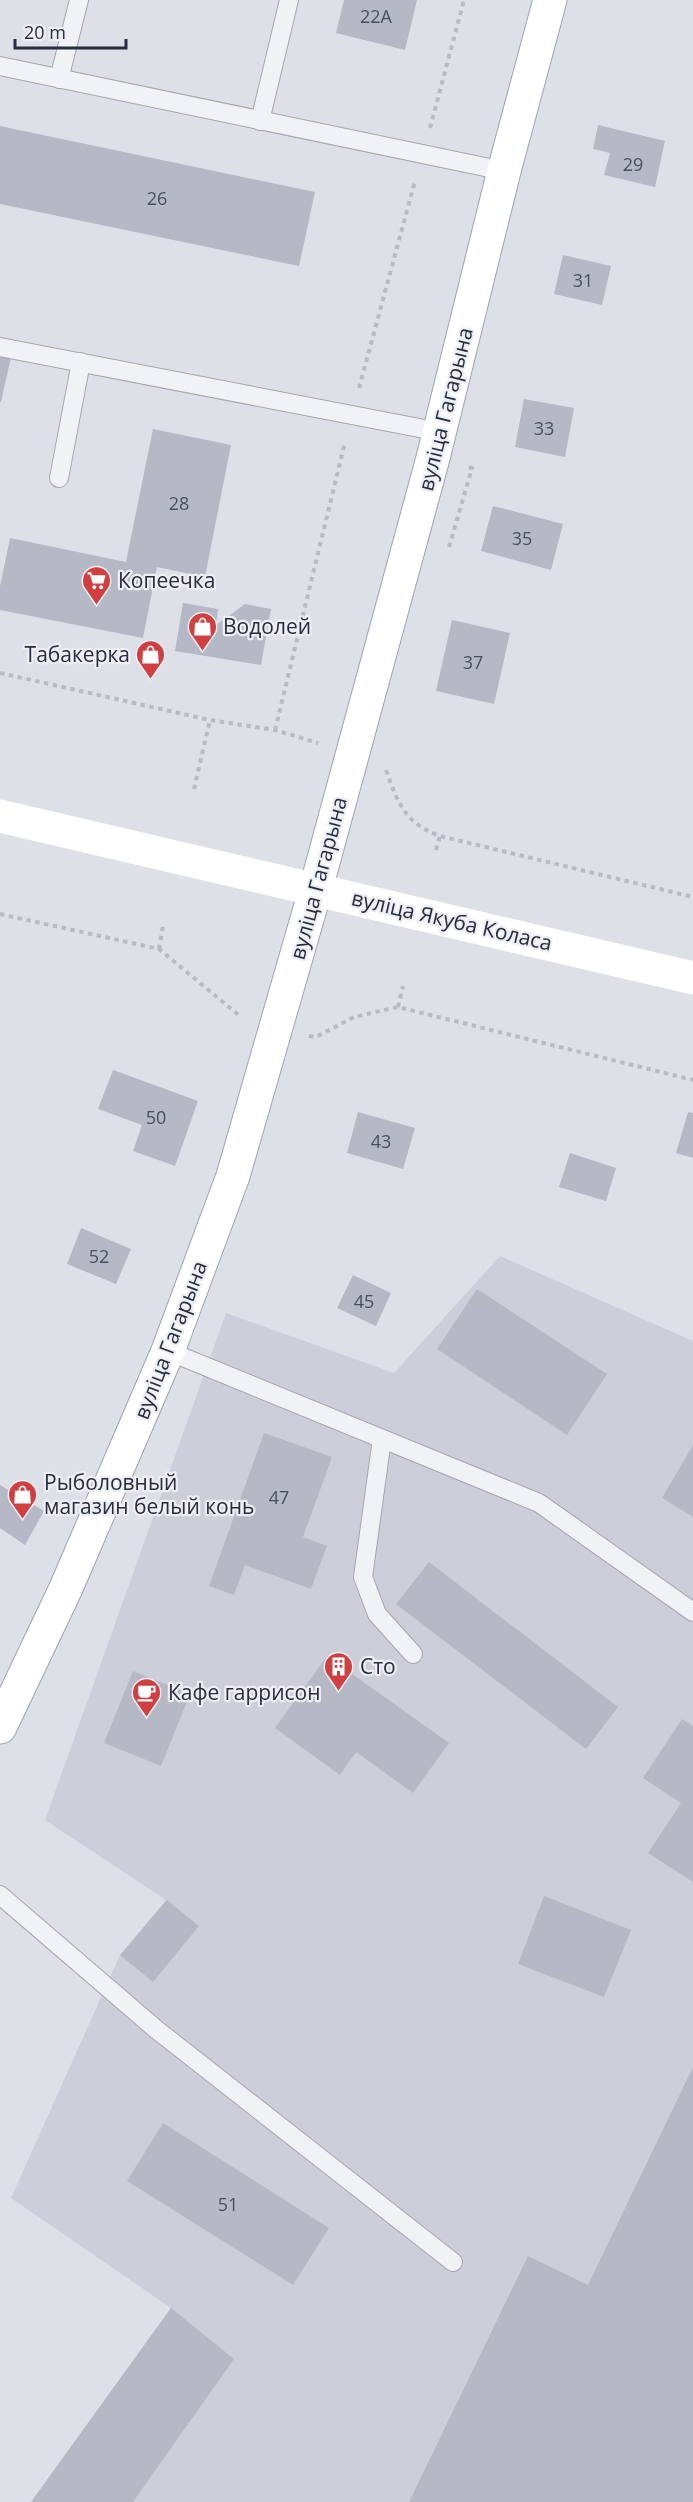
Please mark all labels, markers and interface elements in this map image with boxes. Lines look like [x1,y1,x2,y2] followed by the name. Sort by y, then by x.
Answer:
[360,4,393,28] house number: 22А
[15,12,126,50] scale bar
[24,20,66,44] text: 20 m
[623,152,643,176] house number: 29
[147,186,167,210] house number: 26
[573,268,593,292] house number: 31
[411,324,479,494] street label: вуліца Гагарына
[534,416,554,440] house number: 33
[169,491,189,515] house number: 28
[512,526,532,550] house number: 35
[81,564,113,606] supermarket icon: Копеечка
[118,566,215,594] place label: Копеечка
[186,610,218,652] shop icon: Водолей
[223,612,311,640] place label: Водолей
[135,638,167,680] shop icon: Табакерка
[25,640,130,668] place label: Табакерка
[463,650,483,674] house number: 37
[283,794,353,962] street label: вуліца Гагарына
[349,883,555,957] street label: вуліца Якуба Коласа
[146,1105,166,1129] house number: 50
[371,1129,391,1153] house number: 43
[89,1244,109,1268] house number: 52
[127,1257,213,1423] street label: вуліца Гагарына
[354,1289,374,1313] house number: 45
[44,1468,254,1520] place label: Рыболовный магазин белый конь
[7,1478,39,1520] shop icon: Рыболовный магазин белый конь
[269,1485,289,1509] house number: 47
[323,1650,355,1692] building icon: Сто
[360,1652,396,1680] place label: Сто
[131,1676,163,1718] cafe icon: Кафе гаррисон
[168,1678,321,1706] place label: Кафе гаррисон
[218,2192,238,2216] house number: 51

